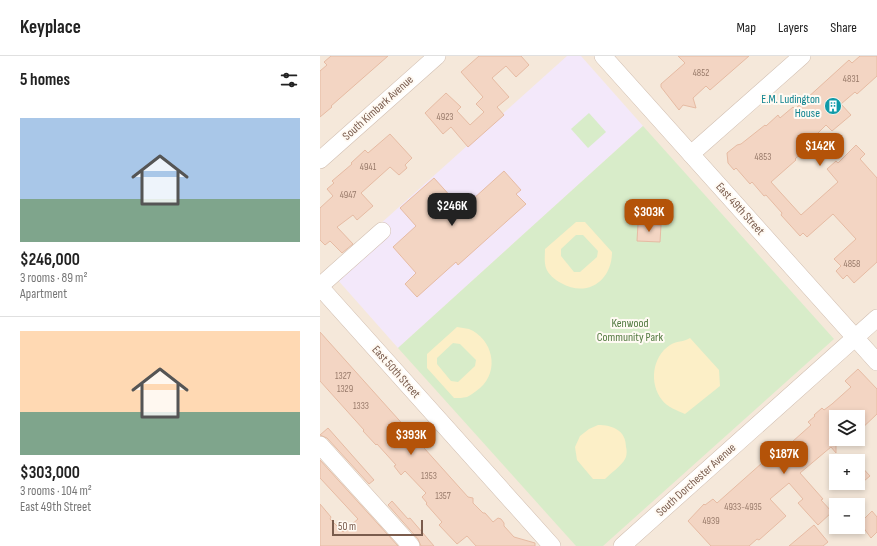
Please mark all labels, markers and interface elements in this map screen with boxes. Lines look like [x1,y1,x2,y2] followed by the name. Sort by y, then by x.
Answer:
[20,16,81,39] text: Keyplace
[736,19,756,36] text: Map
[778,19,808,36] text: Layers
[830,19,857,36] text: Share
[693,67,709,79] house number: 4852
[278,69,300,91] icon: filters
[20,70,70,90] text: 5 homes
[339,72,417,144] street label: South Kimbark Avenue
[843,73,860,85] house number: 4831
[761,92,820,121] place label: E.M. Ludington House
[823,96,843,116] building icon: E.M. Ludington House
[437,111,453,123] house number: 4923
[792,133,848,167] pin: $142K
[805,138,835,154] text: $142K
[124,144,196,216] icon: home
[755,151,771,163] house number: 4853
[360,161,377,173] house number: 4941
[712,180,768,239] street label: East 49th Street
[340,189,356,201] house number: 4947
[424,193,480,227] pin: $246K
[437,198,467,214] text: $246K
[621,199,677,233] pin: $303K
[634,204,664,220] text: $303K
[20,250,80,270] text: $246,000
[844,258,861,270] house number: 4858
[20,270,87,286] text: 3 rooms · 89 m²
[20,286,67,302] text: Apartment
[597,316,664,345] park label: Kenwood Community Park
[369,343,424,402] street label: East 50th Street
[124,357,196,429] icon: home
[335,370,351,382] house number: 1327
[337,383,353,395] house number: 1329
[353,400,369,412] house number: 1333
[829,410,865,534] map controls
[829,410,865,446] button: layers
[383,422,439,456] pin: $393K
[396,427,426,443] text: $393K
[653,440,739,520] street label: South Dorchester Avenue
[756,441,812,475] pin: $187K
[769,446,799,462] text: $187K
[829,454,865,490] button: +
[20,463,80,483] text: $303,000
[421,470,437,482] house number: 1353
[20,483,92,499] text: 3 rooms · 104 m²
[435,490,451,502] house number: 1357
[829,498,865,534] button: −
[20,499,91,515] text: East 49th Street
[724,501,762,513] house number: 4933-4935
[702,515,720,527] house number: 4939
[332,518,423,537] scale bar
[338,520,356,533] text: 50 m

